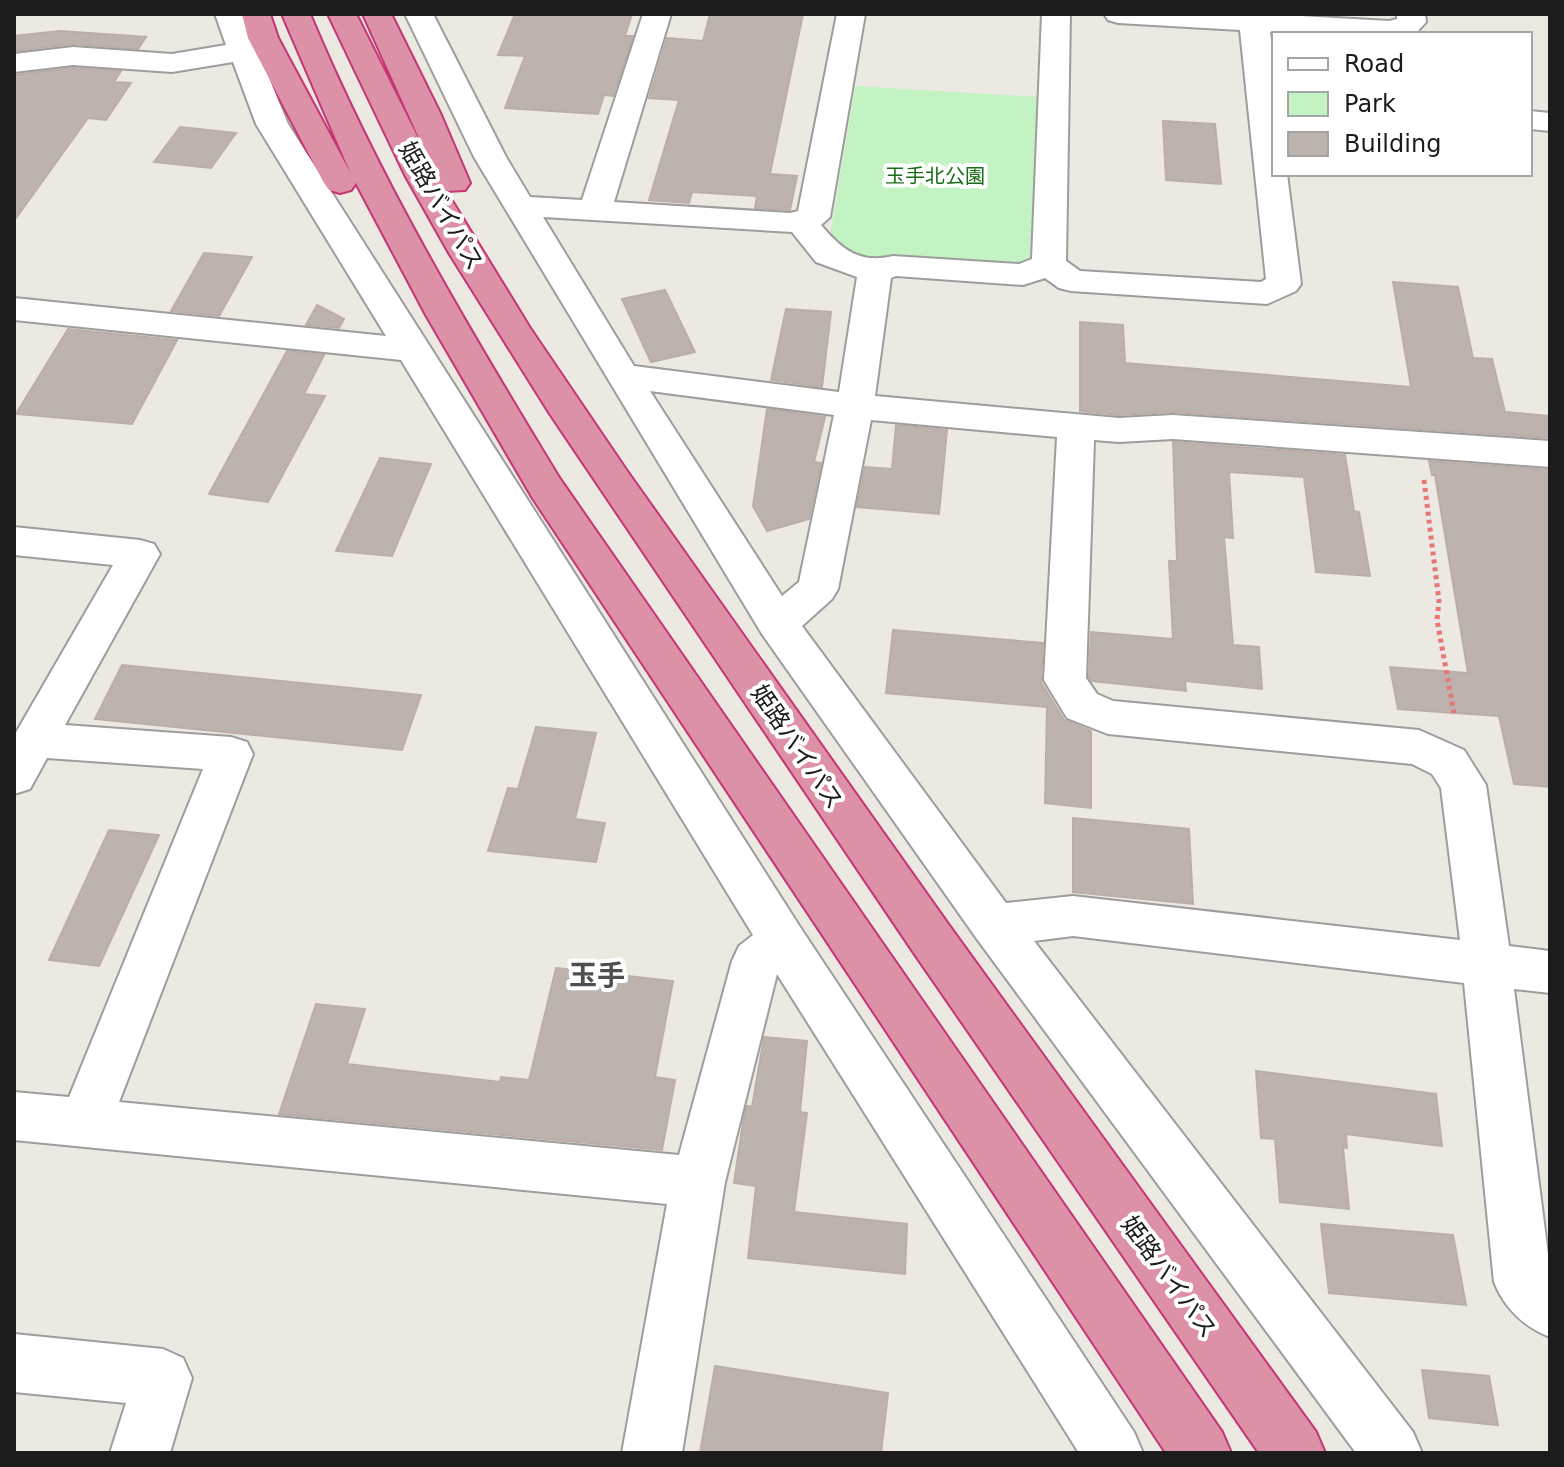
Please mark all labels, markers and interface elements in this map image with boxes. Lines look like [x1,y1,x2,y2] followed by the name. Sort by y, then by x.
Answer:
[1272,32,1532,176] legend
[1344,50,1404,78] text: Road
[1344,90,1396,118] text: Park
[1344,130,1441,158] text: Building
[393,137,489,275] street label: 姫路バイパス
[885,164,985,188] park label: 玉手北公園
[745,680,849,814] street label: 姫路バイパス
[569,959,625,992] district label: 玉手
[1115,1211,1223,1343] street label: 姫路バイパス

